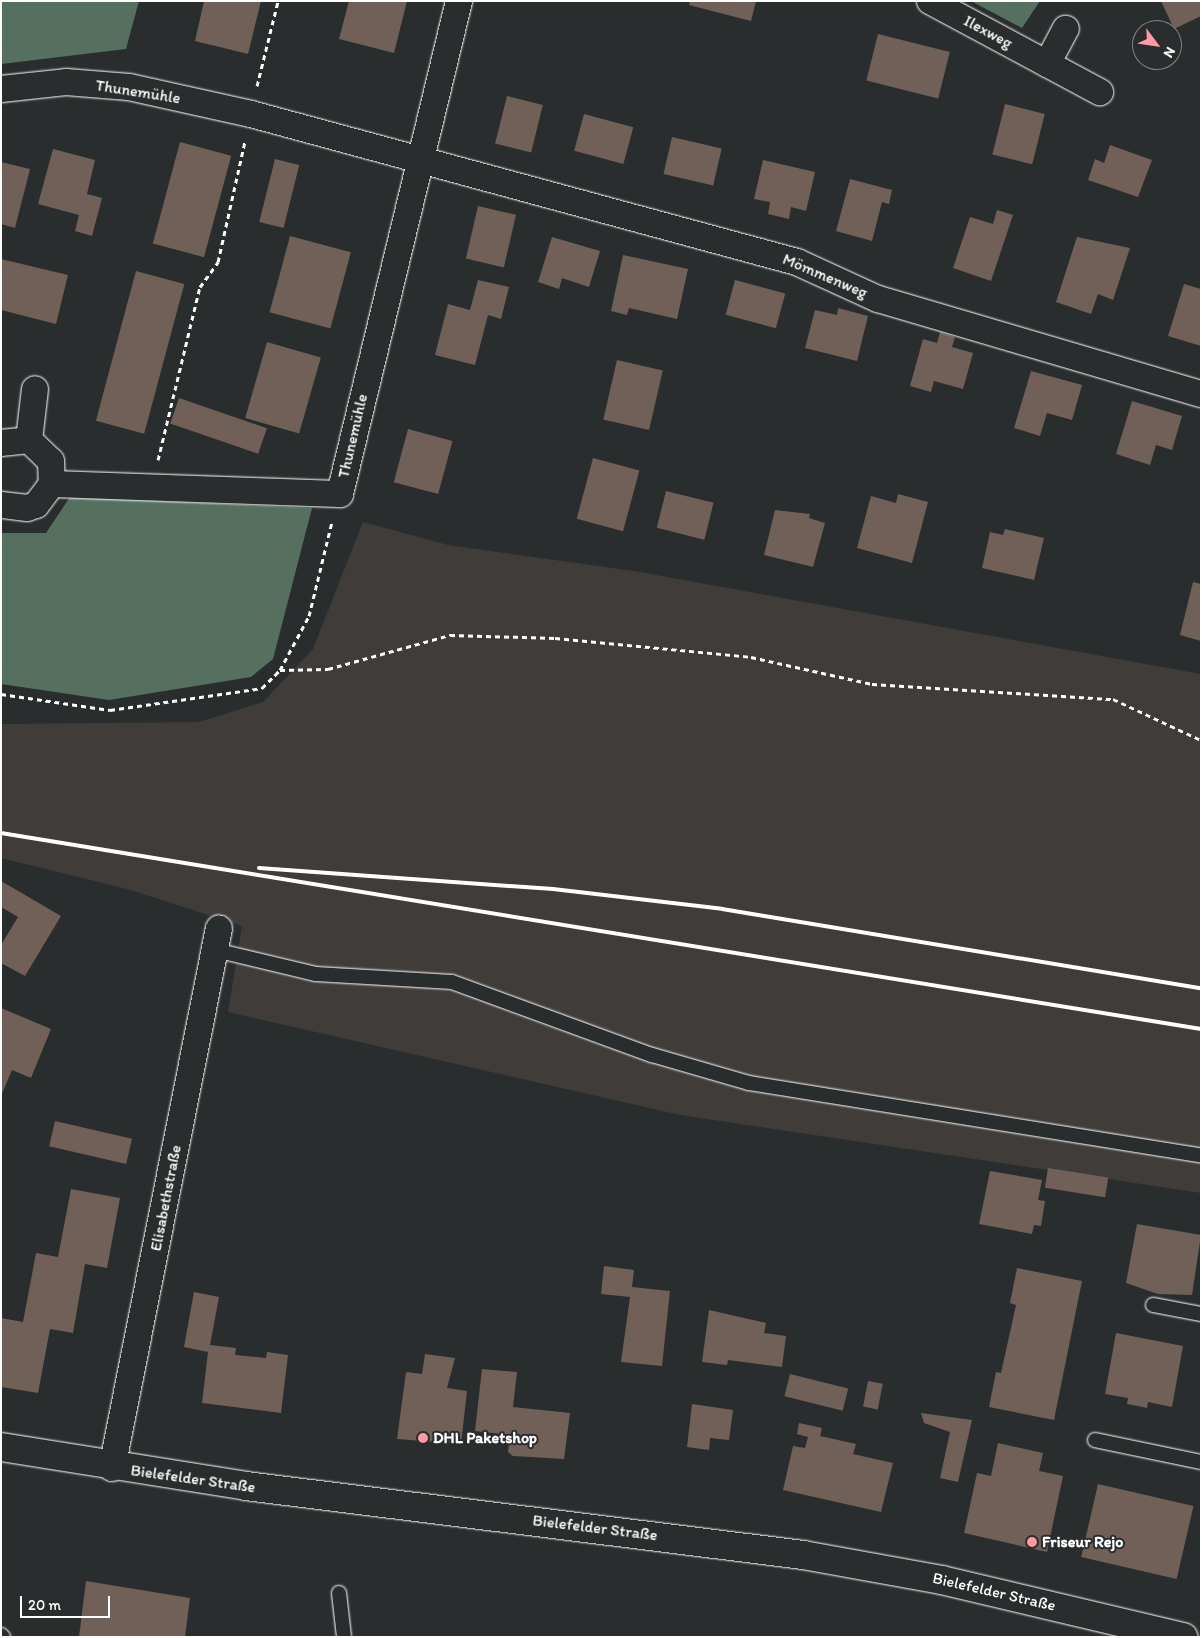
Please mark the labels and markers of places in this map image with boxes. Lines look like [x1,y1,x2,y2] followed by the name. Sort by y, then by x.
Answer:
[433,1428,537,1448] place label: DHL Paketshop
[417,1432,429,1444] marker: DHL Paketshop
[1042,1532,1123,1552] place label: Friseur Rejo
[1026,1536,1038,1548] marker: Friseur Rejo

